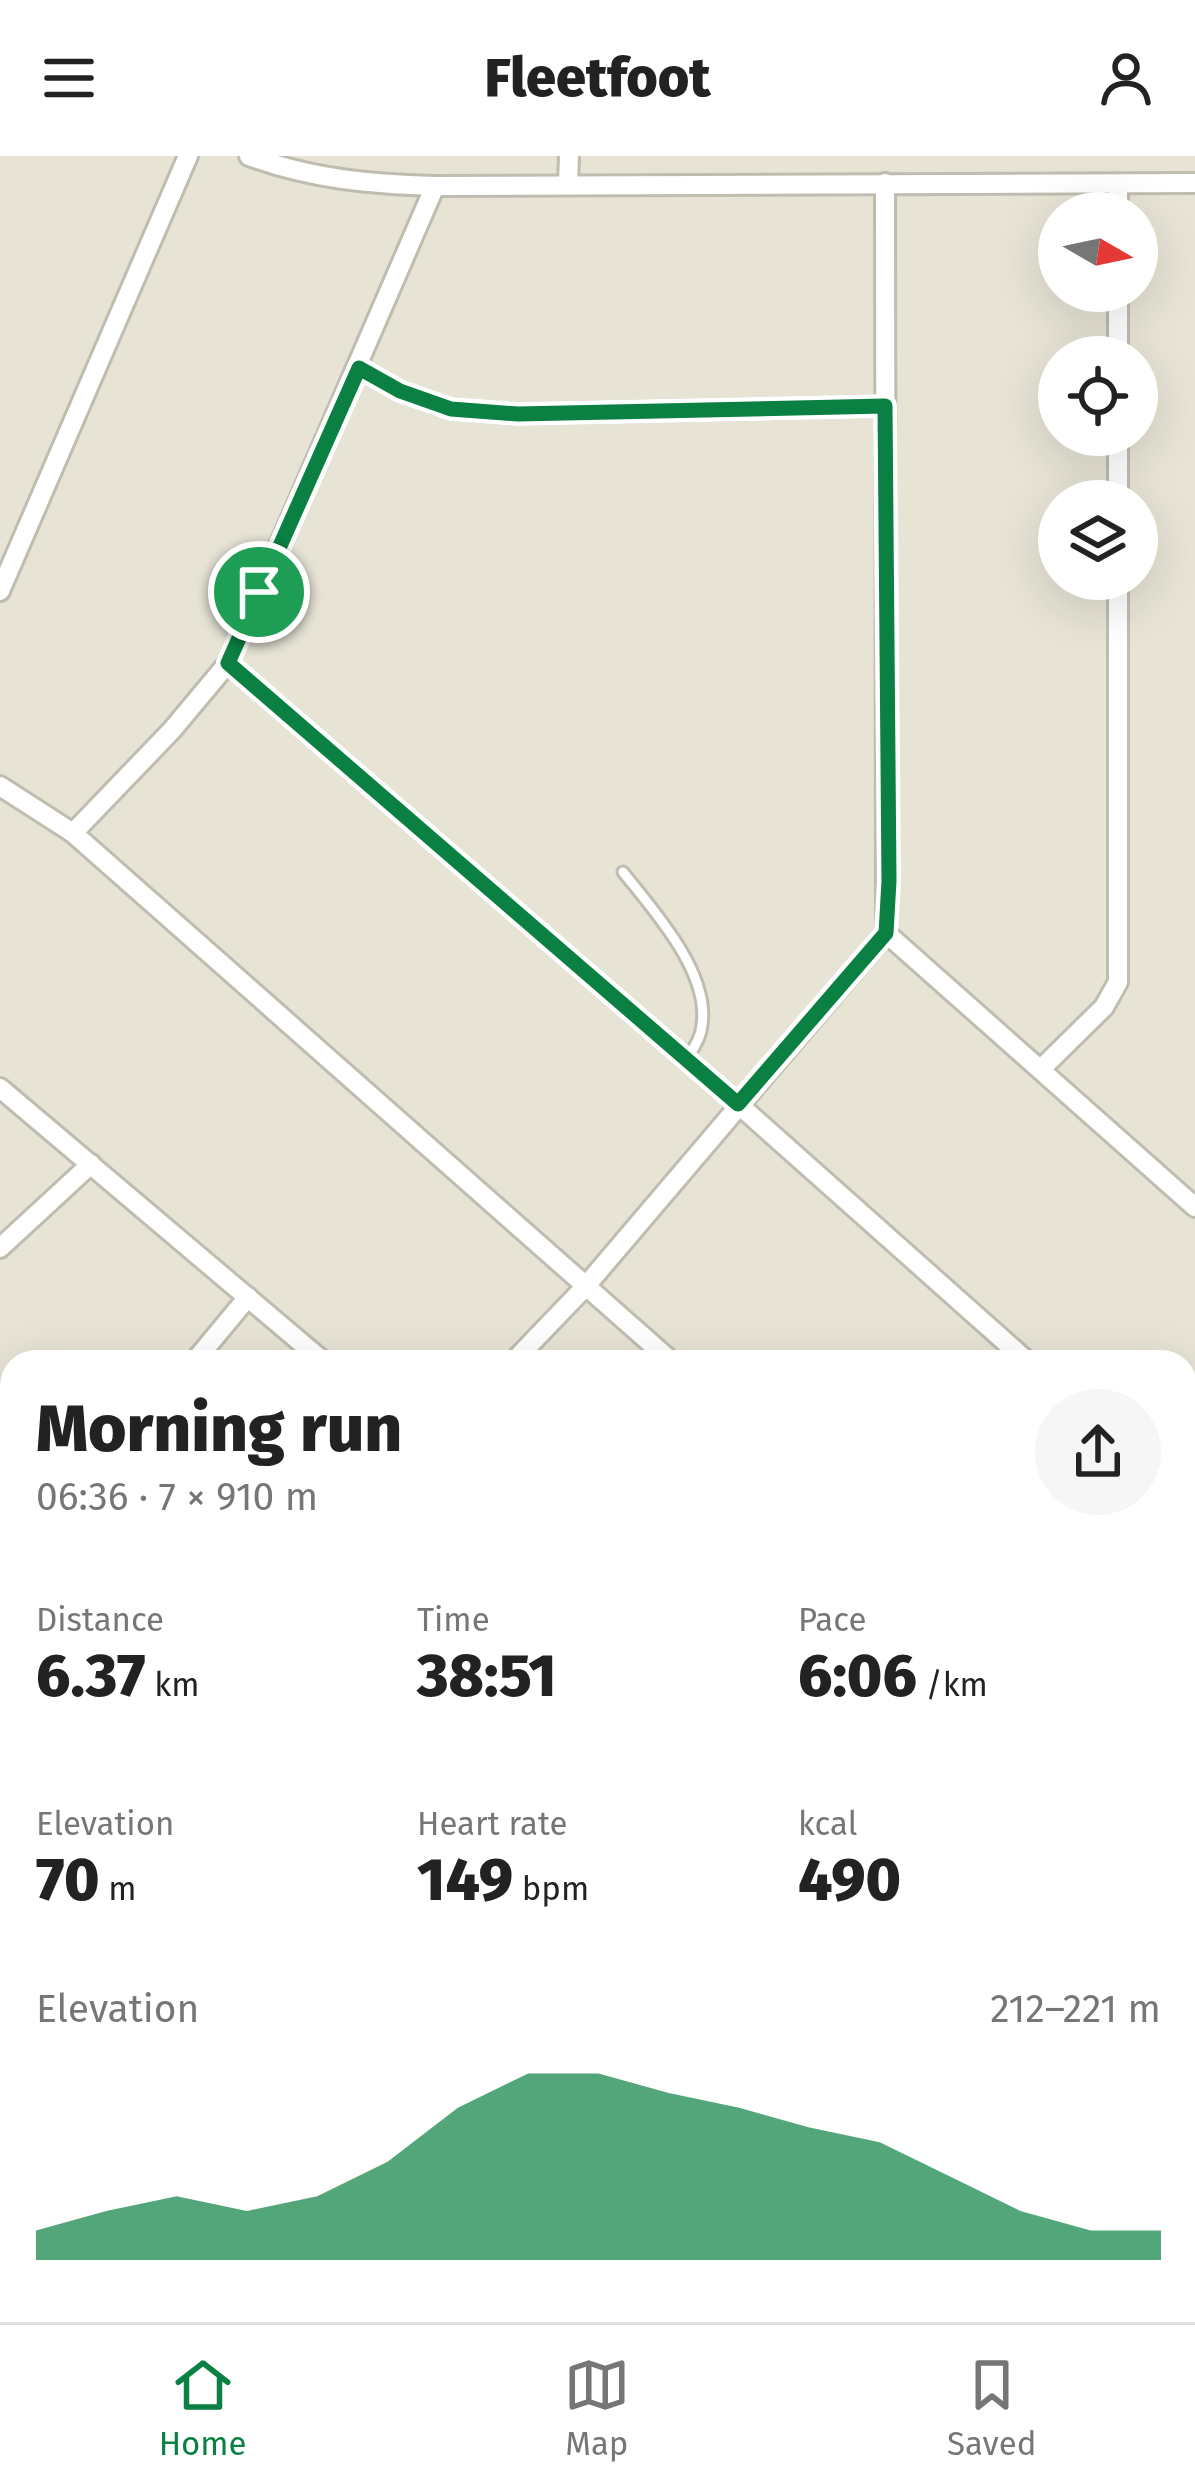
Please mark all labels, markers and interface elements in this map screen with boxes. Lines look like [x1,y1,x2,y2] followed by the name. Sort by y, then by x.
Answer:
[36,45,102,111] icon: menu
[1093,45,1159,111] icon: person
[484,46,711,110] text: Fleetfoot
[1038,192,1158,312] north arrow
[1038,192,1158,600] map controls
[1038,336,1158,456] button: locate
[1038,480,1158,600] button: layers
[208,541,310,643] pin
[226,559,292,625] icon: arrive
[36,1389,402,1468] text: Morning run
[1035,1389,1161,1515] button: share
[36,1474,318,1520] text: 06:36 · 7 × 910 m
[36,1600,164,1640] text: Distance
[417,1600,490,1640] text: Time
[798,1600,866,1640] text: Pace
[36,1640,146,1712] text: 6.37
[417,1640,557,1712] text: 38:51
[798,1640,917,1712] text: 6:06
[146,1665,200,1705] text: km
[917,1665,988,1705] text: /km
[36,1804,174,1844] text: Elevation
[417,1804,567,1844] text: Heart rate
[798,1804,857,1844] text: kcal
[36,1844,100,1916] text: 70
[417,1844,513,1916] text: 149
[798,1844,901,1916] text: 490
[100,1869,137,1909] text: m
[513,1869,589,1909] text: bpm
[36,1986,199,2032] text: Elevation
[990,1986,1161,2032] text: 212–221 m
[159,2352,247,2464] tab: Home
[564,2352,630,2464] tab: Map
[947,2352,1036,2464] tab: Saved

